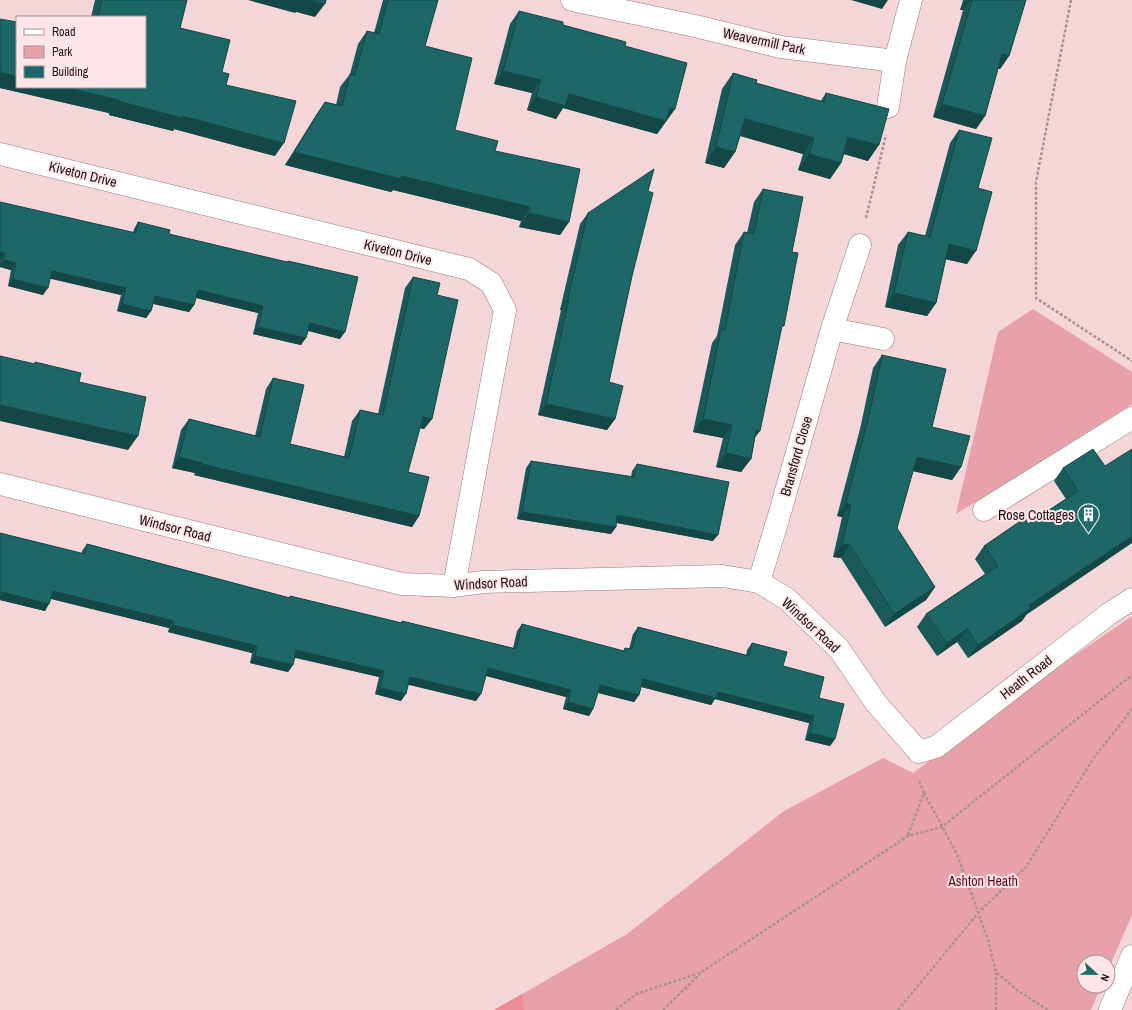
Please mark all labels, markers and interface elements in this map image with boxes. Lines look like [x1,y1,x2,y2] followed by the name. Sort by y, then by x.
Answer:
[16,16,146,88] legend
[721,23,807,59] street label: Weavermill Park
[52,24,76,40] text: Road
[52,44,72,60] text: Park
[52,64,89,80] text: Building
[47,157,119,191] street label: Kiveton Drive
[362,235,434,269] street label: Kiveton Drive
[776,414,816,498] street label: Bransford Close
[1076,502,1102,535] building icon: Rose Cottages
[998,506,1074,524] place label: Rose Cottages
[137,510,213,546] street label: Windsor Road
[454,572,528,594] street label: Windsor Road
[778,593,844,657] street label: Windsor Road
[996,651,1056,703] street label: Heath Road
[947,872,1018,890] park label: Ashton Heath
[1076,954,1116,994] north arrow
[1098,972,1113,983] text: N

